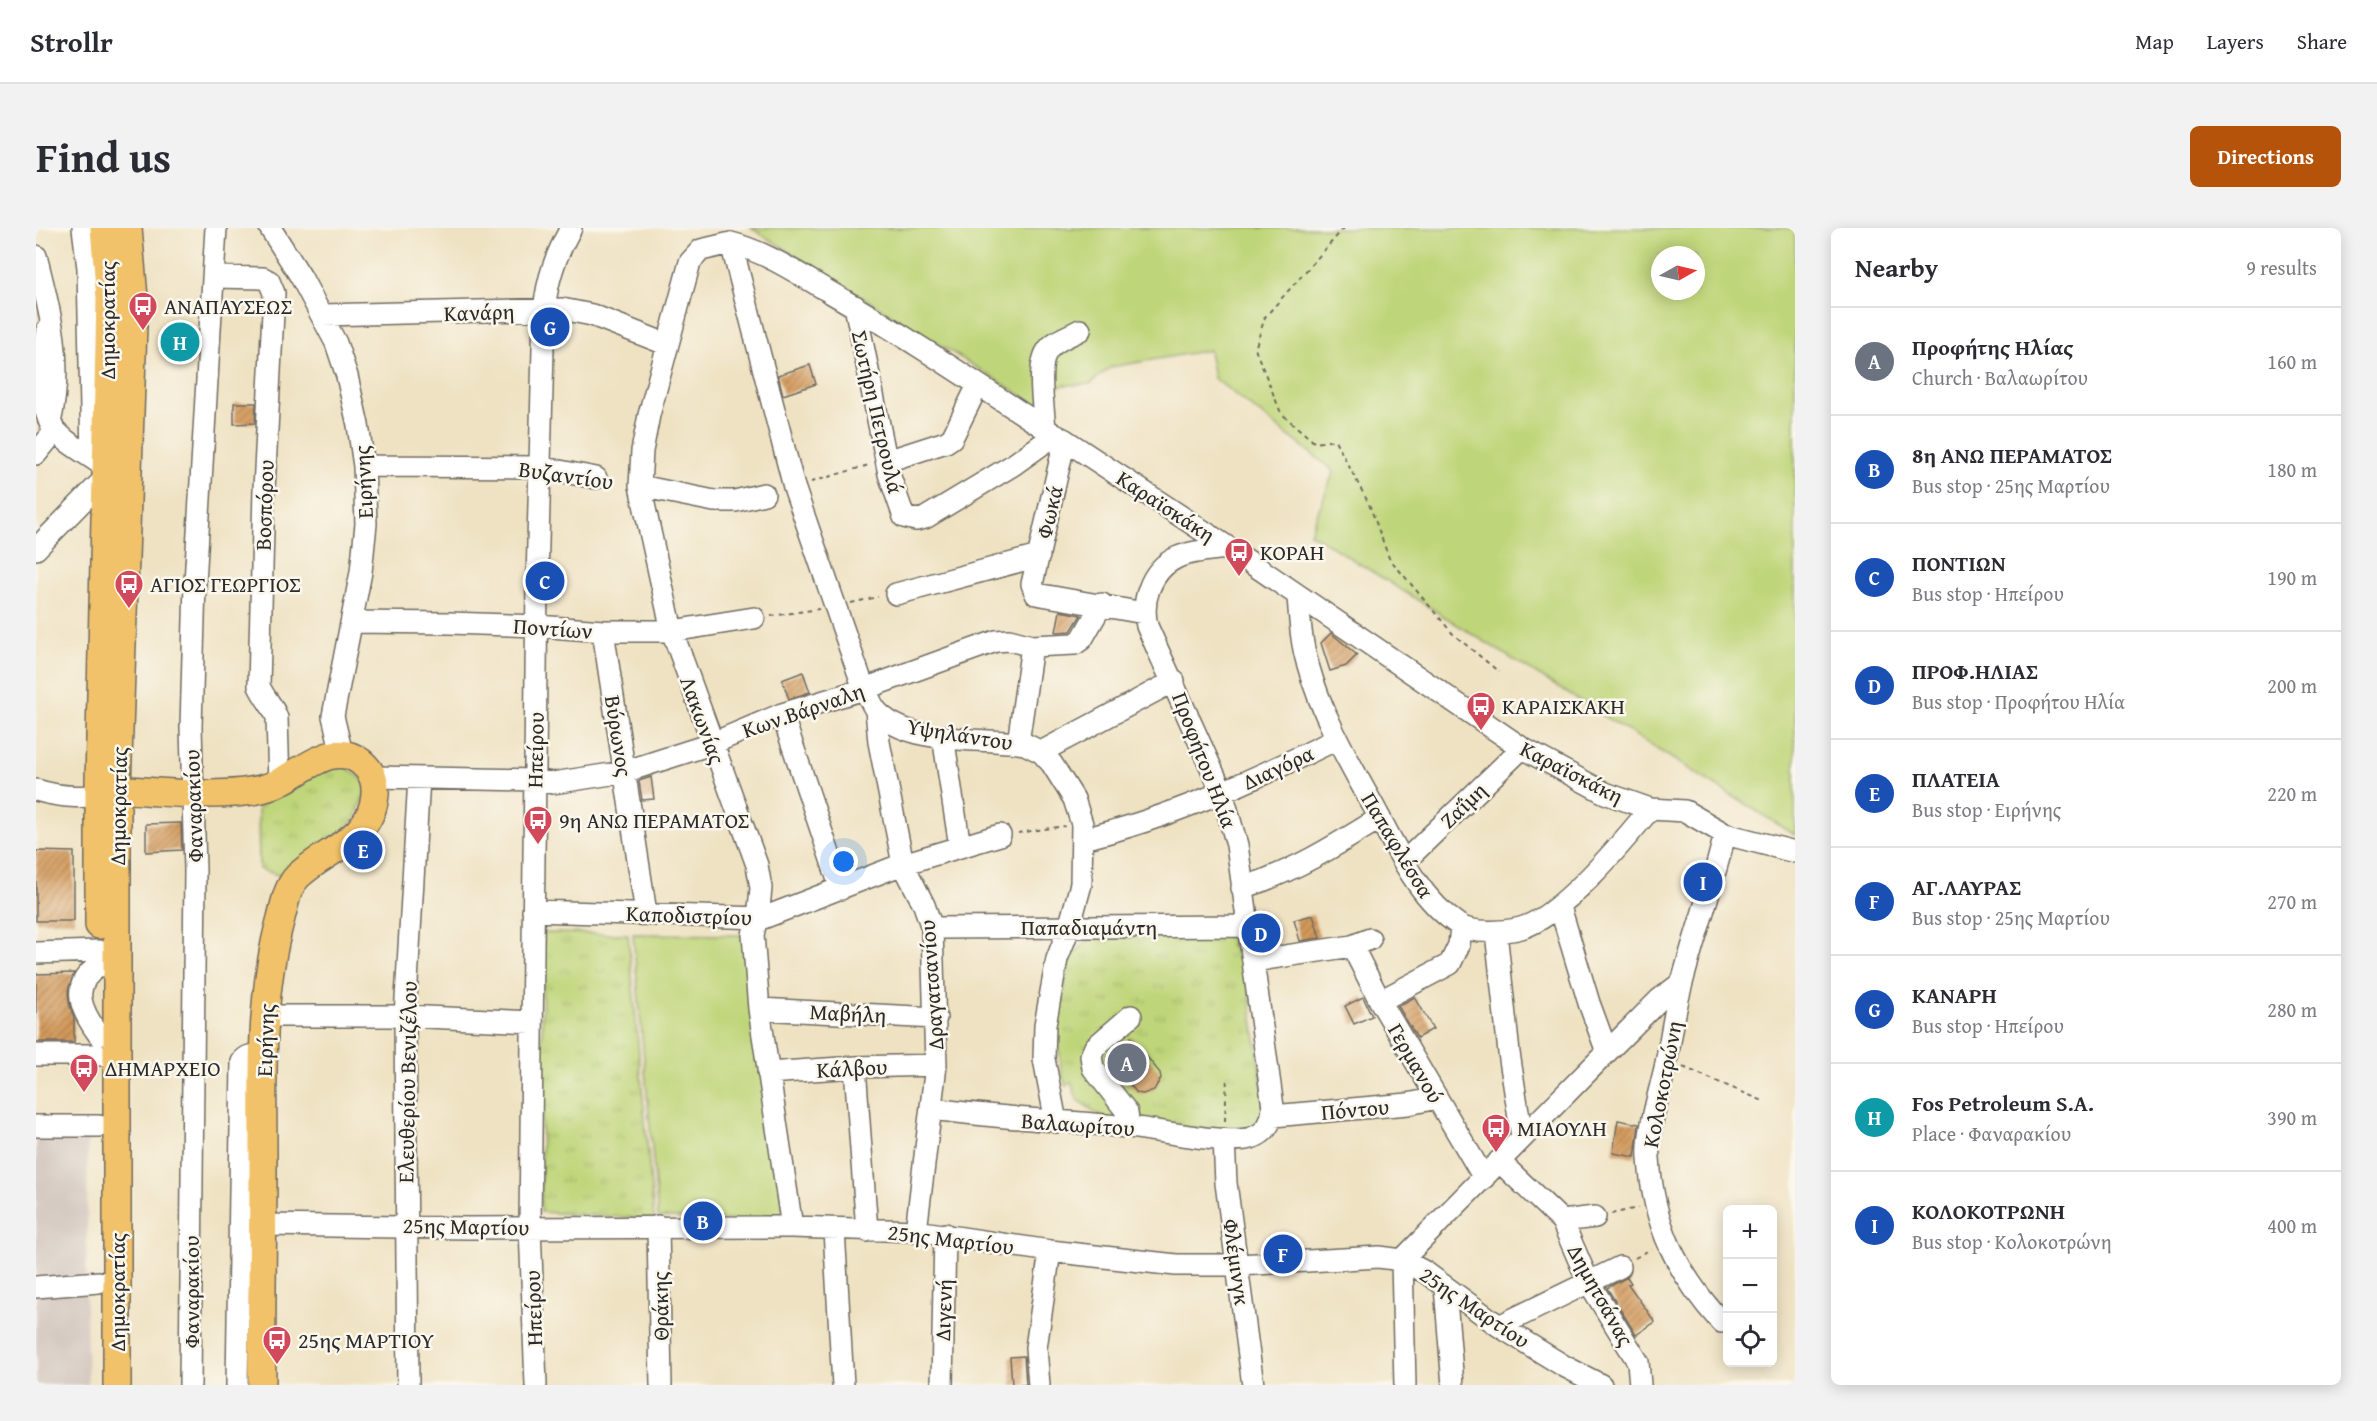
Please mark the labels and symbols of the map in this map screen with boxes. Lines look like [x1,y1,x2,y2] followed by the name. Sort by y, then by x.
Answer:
[1651,246,1705,300] north arrow
[91,260,123,379] street label: Δημοκρατίας
[127,290,159,332] bus stop icon: ΑΝΑΠΑΥΣΕΩΣ
[164,290,292,322] place label: ΑΝΑΠΑΥΣΕΩΣ
[443,295,515,329] street label: Κανάρη
[530,304,570,350] pin: G
[160,320,200,364] pin: H
[844,327,912,497] street label: Σωτήρη Πετρουλά
[345,444,381,519] street label: Ειρήνης
[517,453,615,497] street label: Βυζαντίου
[246,459,282,551] street label: Βοσπόρου
[1110,462,1222,550] street label: Καραϊσκάκη
[1027,482,1071,542] street label: Φωκά
[1223,536,1255,578] bus stop icon: ΚΟΡΑΗ
[1260,536,1324,568] place label: ΚΟΡΑΗ
[526,558,564,604] pin: C
[113,568,145,610] bus stop icon: ΑΓΙΟΣ ΓΕΩΡΓΙΟΣ
[150,568,301,600] place label: ΑΓΙΟΣ ΓΕΩΡΓΙΟΣ
[512,609,594,647] street label: Ποντίων
[672,672,734,769] street label: Λακωνίας
[738,674,868,746] street label: Κων.Βάρναλη
[1164,687,1246,833] street label: Προφήτου Ηλία
[1465,690,1497,732] bus stop icon: ΚΑΡΑΙΣΚΑΚΗ
[1502,690,1625,722] place label: ΚΑΡΑΙΣΚΑΚΗ
[597,693,641,780] street label: Βύρωνος
[904,710,1015,758] street label: Υψηλάντου
[518,712,552,788] street label: Ηπείρου
[1515,732,1629,812] street label: Καραϊσκάκη
[1237,737,1319,797] street label: Διαγόρα
[101,746,135,866] street label: Δημοκρατίας
[175,749,211,863] street label: Φαναρακίου
[1432,775,1494,835] street label: Ζαΐμη
[1354,786,1442,904] street label: Παπαφλέσσα
[522,804,554,846] bus stop icon: 9η ΑΝΩ ΠΕΡΑΜΑΤΟΣ
[559,804,749,836] place label: 9η ΑΝΩ ΠΕΡΑΜΑΤΟΣ
[344,828,382,872] pin: E
[829,847,858,876] your location
[1684,860,1722,904] pin: I
[626,897,752,933] street label: Καποδιστρίου
[1242,910,1280,956] pin: D
[1021,911,1157,943] street label: Παπαδιαμάντη
[910,919,952,1051] street label: Δραγατσανίου
[389,981,425,1183] street label: Ελευθερίου Βενιζέλου
[809,995,887,1031] street label: Μαβήλη
[248,1002,282,1077] street label: Ειρήνης
[1380,1017,1452,1109] street label: Γερμανού
[1634,1018,1690,1150] street label: Κολοκοτρώνη
[1108,1040,1146,1086] pin: A
[816,1050,888,1086] street label: Κάλβου
[68,1052,100,1094] bus stop icon: ΔΗΜΑΡΧΕΙΟ
[105,1052,221,1084] place label: ΔΗΜΑΡΧΕΙΟ
[1320,1090,1390,1128] street label: Πόντου
[1020,1104,1136,1144] street label: Βαλαωρίτου
[1480,1112,1512,1154] bus stop icon: ΜΙΑΟΥΛΗ
[1517,1112,1607,1144] place label: ΜΙΑΟΥΛΗ
[684,1198,722,1244] pin: B
[402,1209,530,1243] street label: 25ης Μαρτίου
[886,1215,1016,1263] street label: 25ης Μαρτίου
[1215,1217,1259,1308] street label: Φλέμινγκ
[101,1232,133,1351] street label: Δημοκρατίας
[1264,1232,1302,1276] pin: F
[175,1235,207,1349] street label: Φαναρακίου
[1560,1238,1643,1352] street label: Δημητσάνας
[1414,1258,1536,1356] street label: 25ης Μαρτίου
[516,1269,550,1347] street label: Ηπείρου
[643,1270,677,1341] street label: Θράκης
[926,1278,960,1342] street label: Διγενή
[261,1324,293,1366] bus stop icon: 25ης ΜΑΡΤΙΟΥ
[298,1324,434,1356] place label: 25ης ΜΑΡΤΙΟΥ

